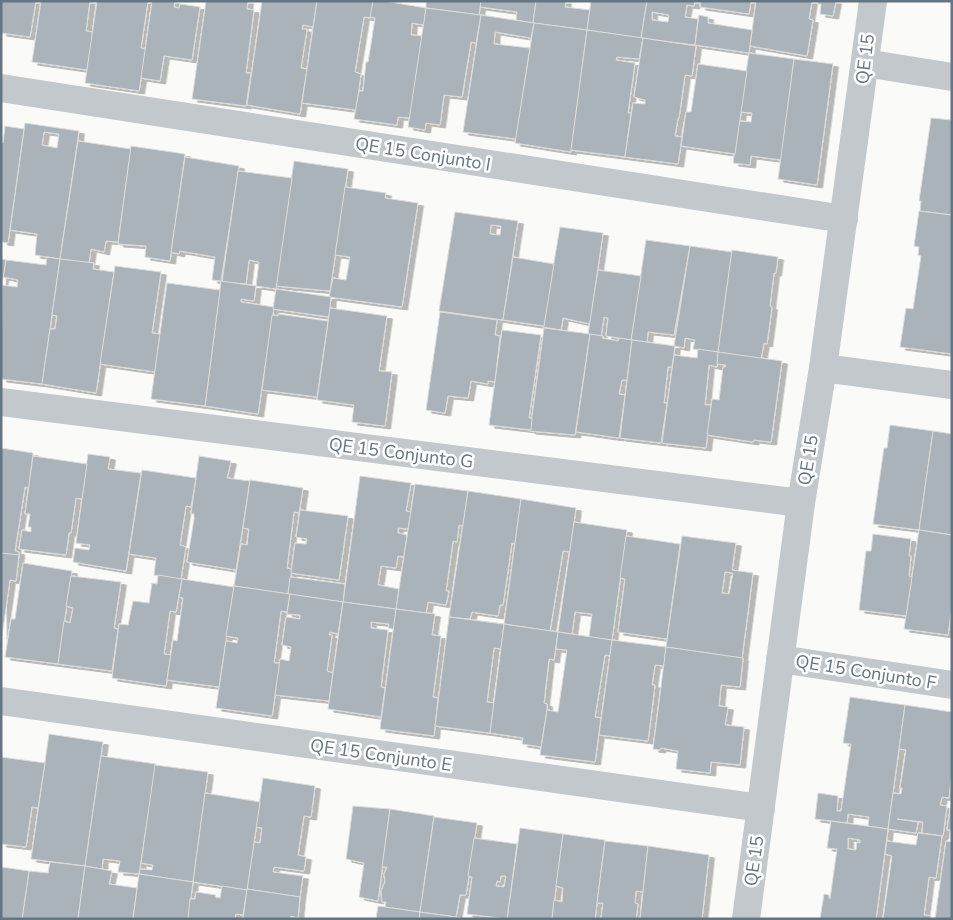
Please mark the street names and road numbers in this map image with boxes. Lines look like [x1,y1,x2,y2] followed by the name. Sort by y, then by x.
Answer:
[850,32,880,86] street label: QE 15
[354,131,492,177] street label: QE 15 Conjunto I
[327,432,475,474] street label: QE 15 Conjunto G
[792,433,824,487] street label: QE 15
[794,649,938,695] street label: QE 15 Conjunto F
[309,733,453,777] street label: QE 15 Conjunto E
[739,834,769,888] street label: QE 15

